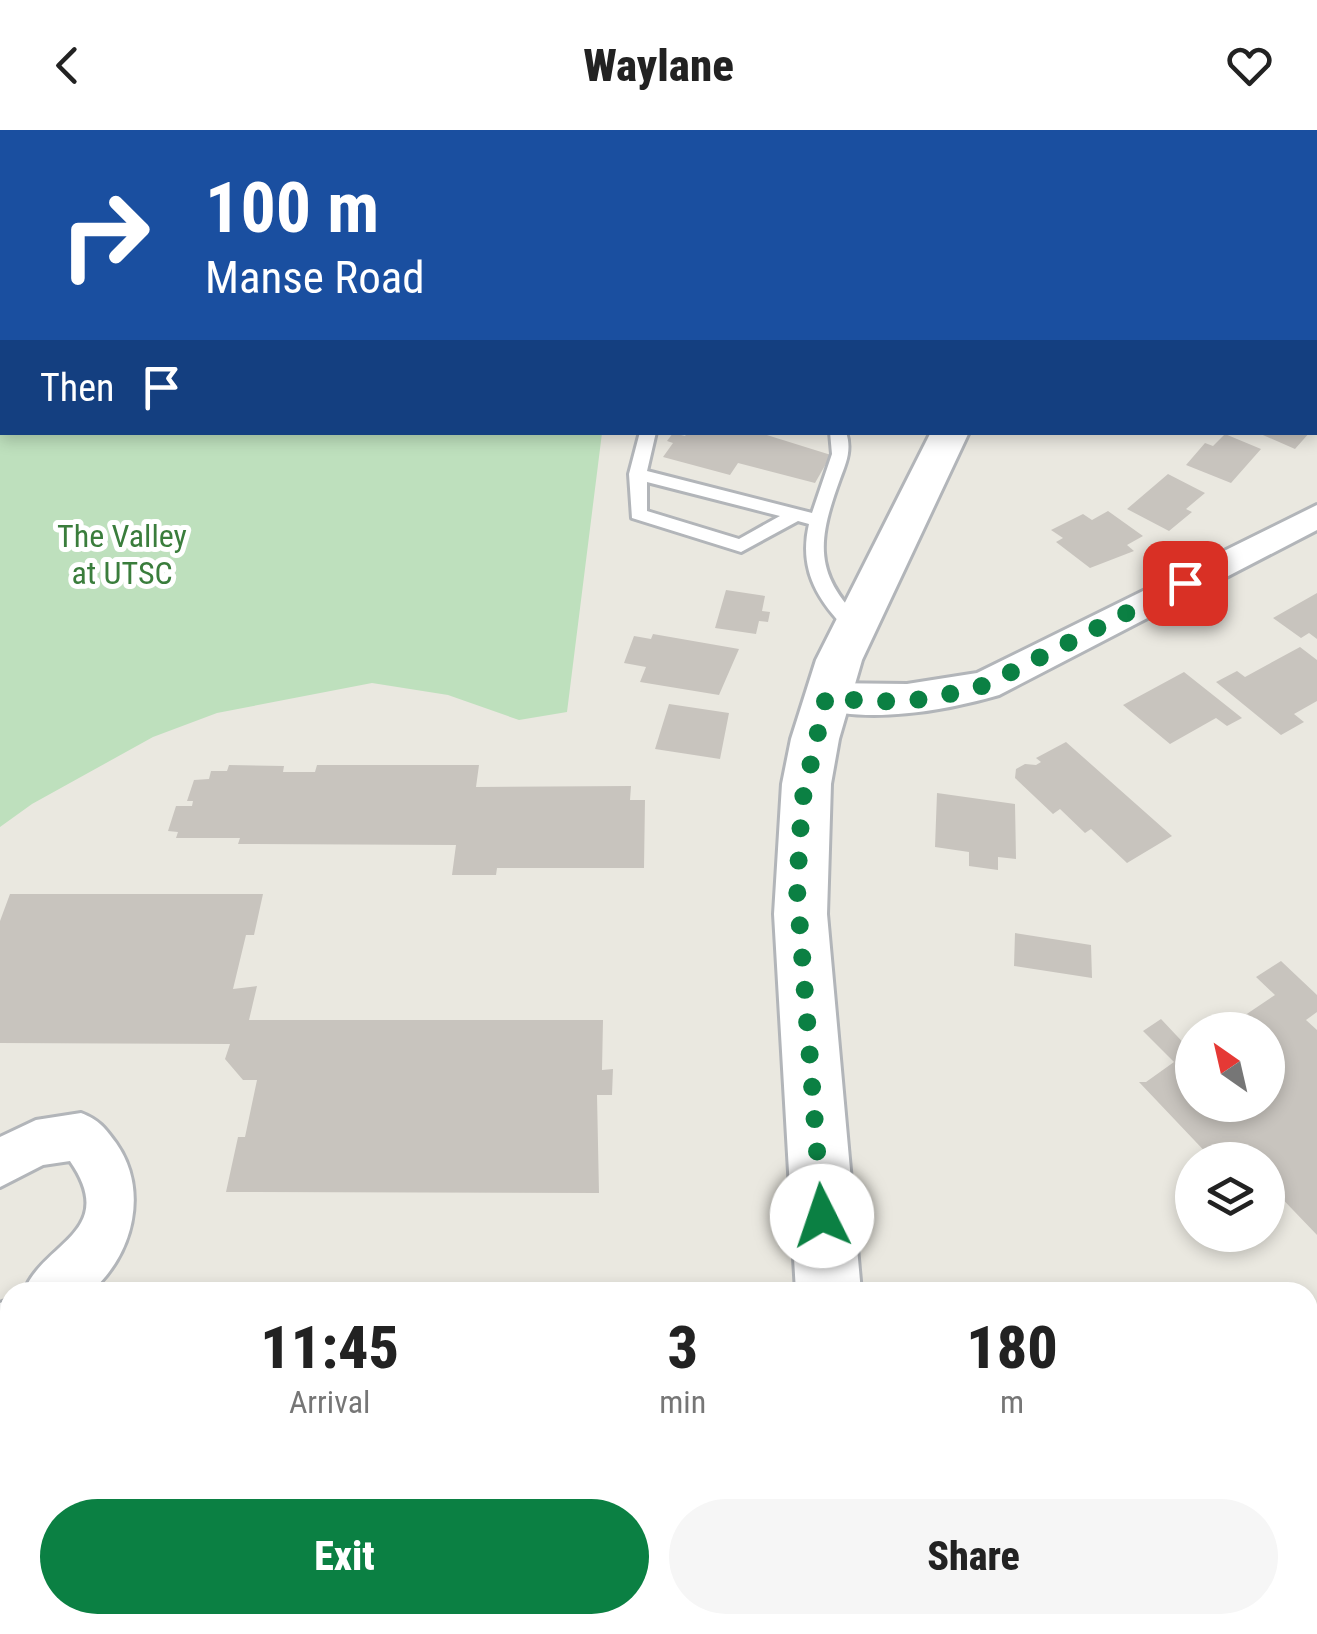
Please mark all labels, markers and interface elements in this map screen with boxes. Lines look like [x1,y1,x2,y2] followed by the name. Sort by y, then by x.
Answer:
[40,38,95,93] icon: back
[1222,38,1277,93] icon: heart
[583,39,734,92] text: Waylane
[205,167,379,249] text: 100 m
[40,170,170,300] icon: right
[205,251,425,304] text: Manse Road
[134,360,189,415] icon: arrive
[40,366,114,410] text: Then
[57,517,187,592] park label: The Valley at UTSC
[1143,541,1228,626] pin
[1158,556,1213,611] icon: arrive
[1175,1012,1285,1122] north arrow
[1175,1012,1285,1252] map controls
[1175,1142,1285,1252] button: layers
[770,1164,874,1268] position arrow
[260,1312,399,1383] text: 11:45
[667,1312,698,1383] text: 3
[966,1312,1058,1383] text: 180
[289,1383,370,1421] text: Arrival
[659,1383,706,1421] text: min
[1000,1383,1024,1421] text: m
[40,1499,649,1614] button: Exit
[669,1499,1278,1614] button: Share

